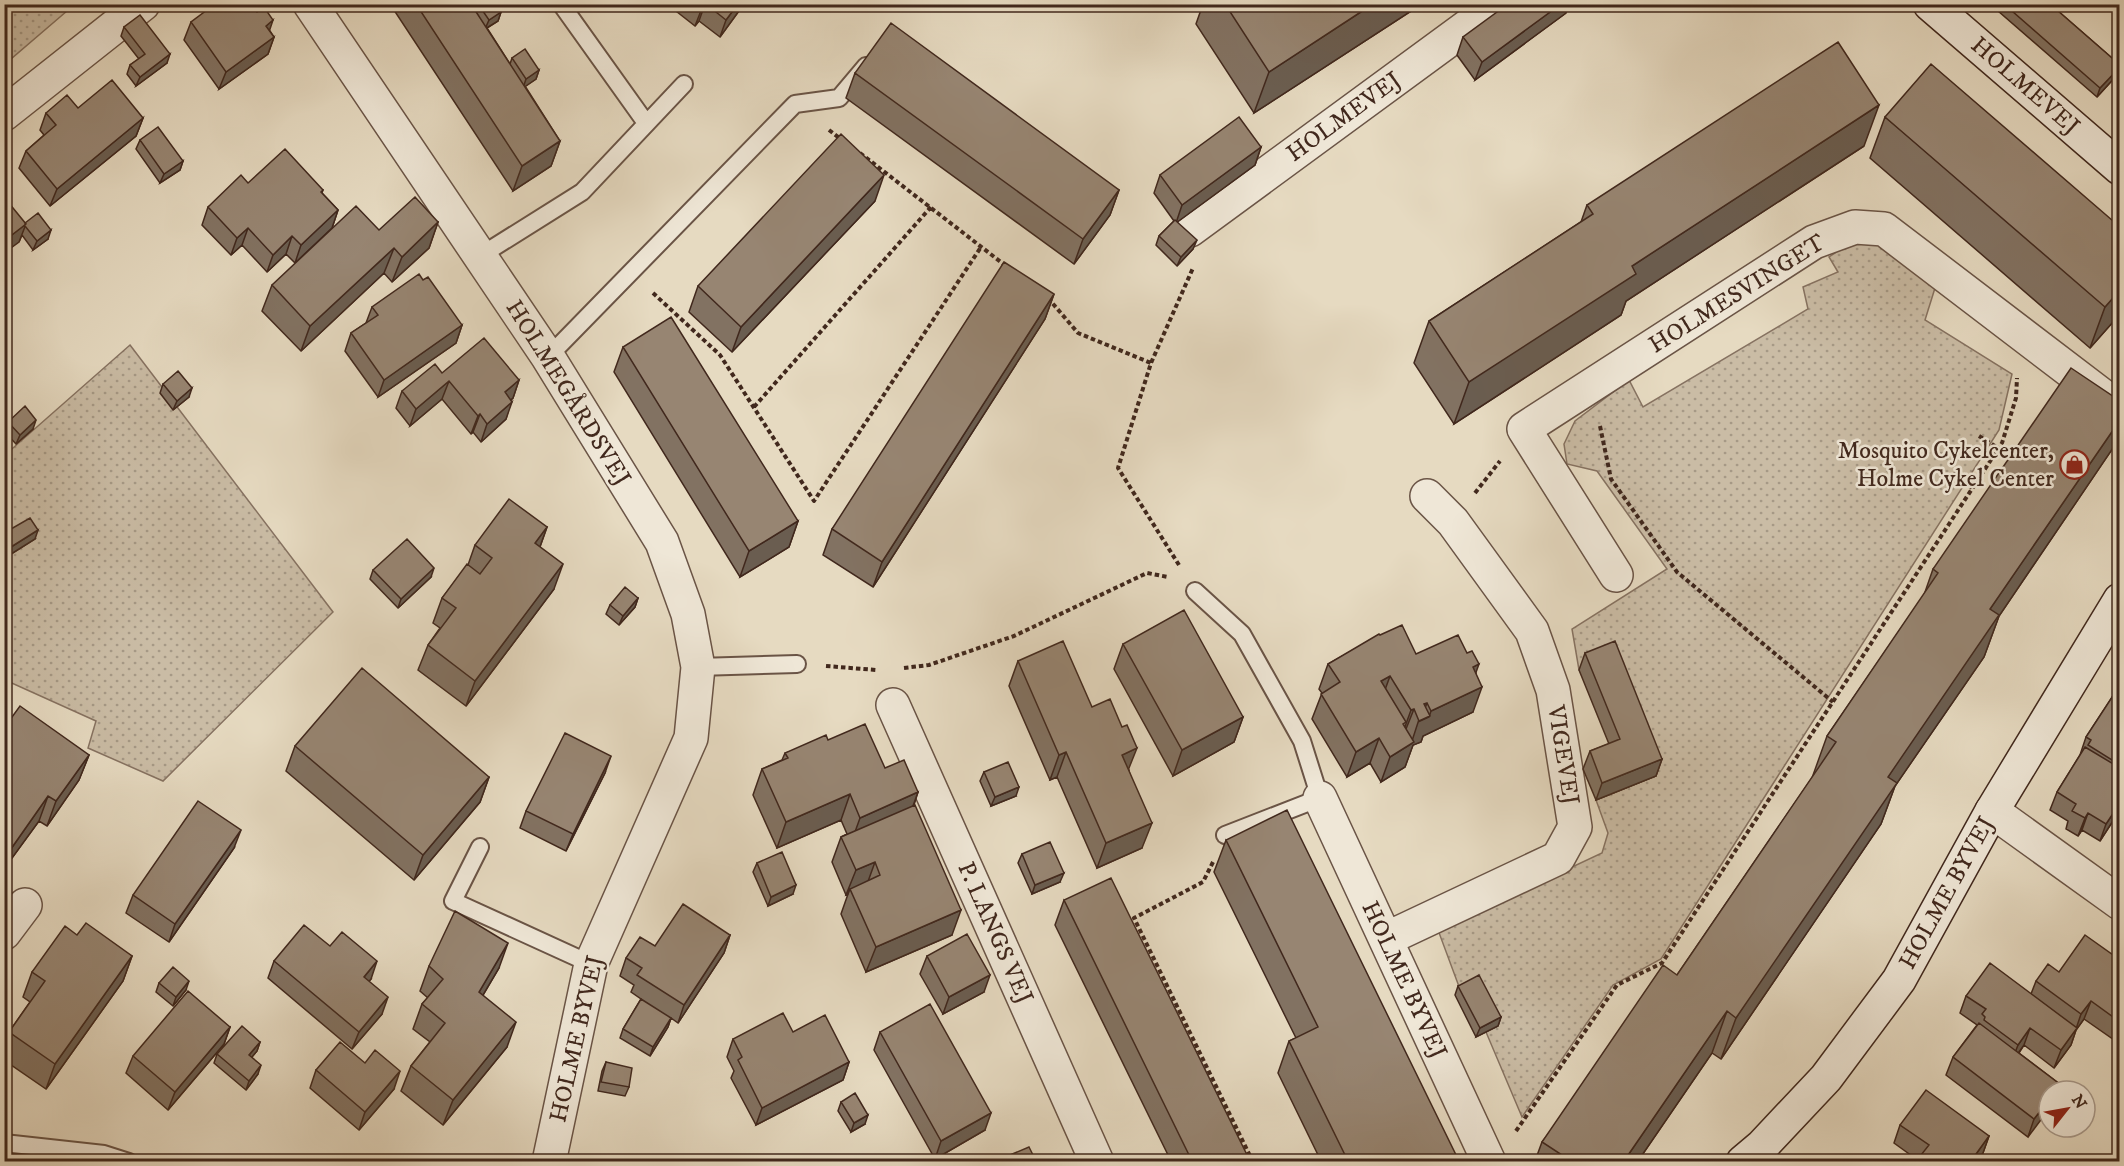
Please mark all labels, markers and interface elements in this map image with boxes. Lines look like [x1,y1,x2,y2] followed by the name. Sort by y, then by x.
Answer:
[1964,30,2086,142] street label: HOLMEVEJ
[1281,65,1407,169] street label: HOLMEVEJ
[1643,228,1831,360] street label: HOLMESVINGET
[499,294,638,491] street label: HOLMEGÅRDSVEJ
[1838,436,2054,494] place label: Mosquito Cykelcenter, Holme Cykel Center
[2059,449,2091,481] shop icon: Mosquito Cykelcenter, Holme Cykel Center
[1540,702,1586,807] street label: VIGEVEJ
[1893,811,2001,975] street label: HOLME BYVEJ
[950,857,1040,1009] street label: P. LANGS VEJ
[1354,897,1454,1063] street label: HOLME BYVEJ
[543,953,611,1125] street label: HOLME BYVEJ
[2037,1079,2097,1139] north arrow
[2067,1091,2091,1113] text: N

